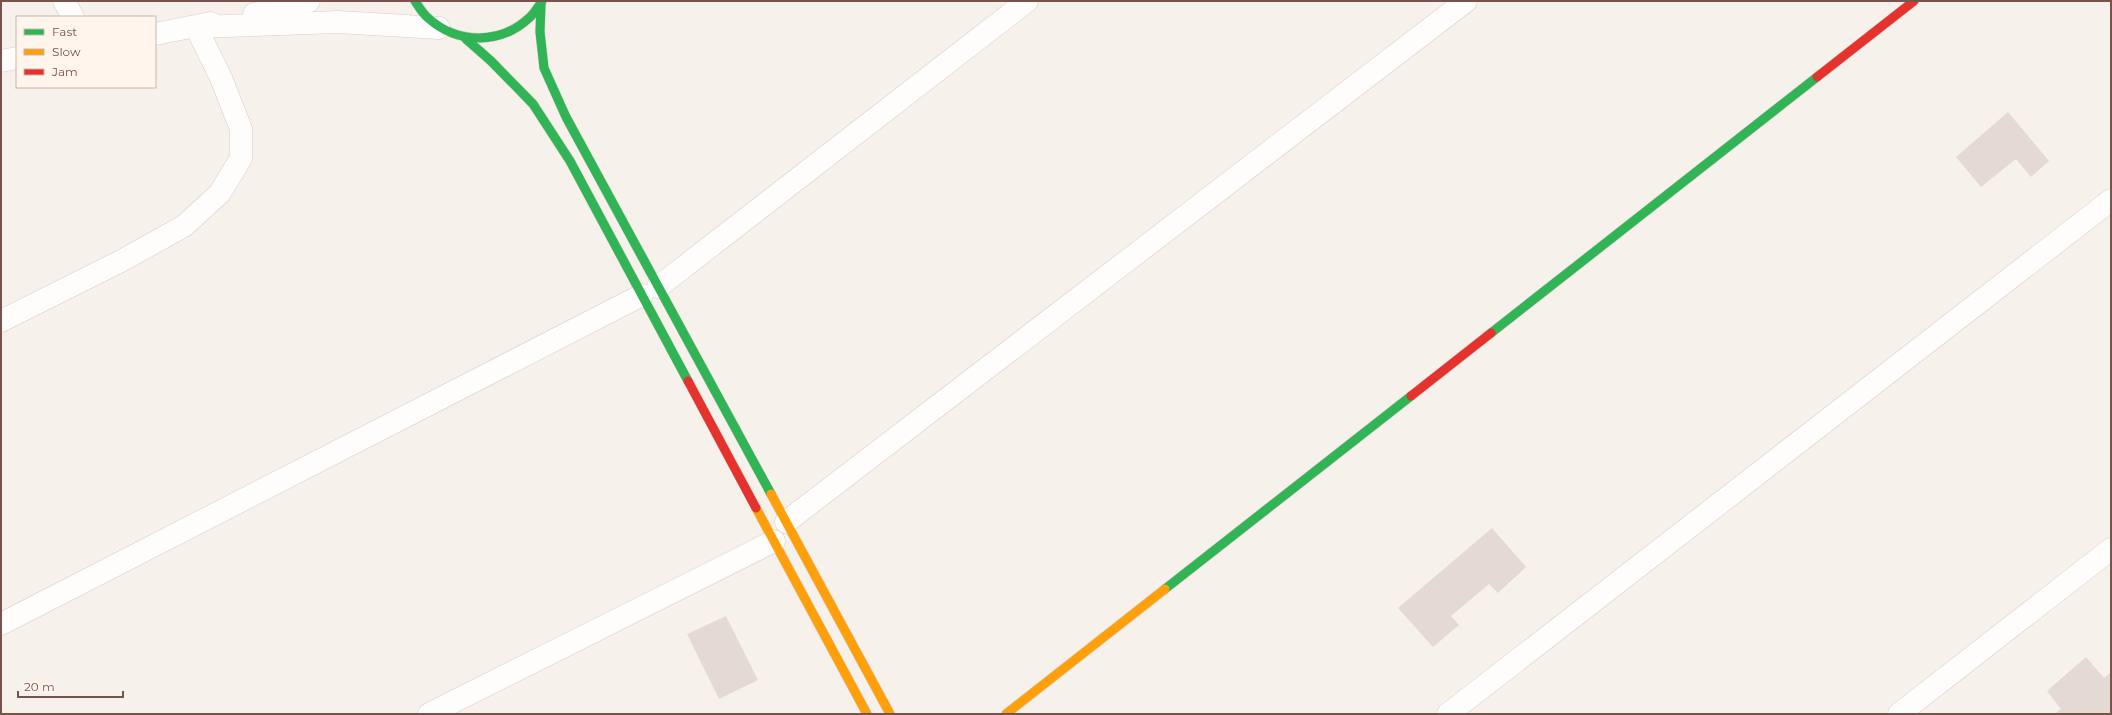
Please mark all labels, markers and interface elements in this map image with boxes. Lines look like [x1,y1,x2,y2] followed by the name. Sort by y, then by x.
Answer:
[16,16,156,88] legend
[52,24,77,39] text: Fast
[52,44,81,59] text: Slow
[51,64,78,79] text: Jam
[18,673,123,699] scale bar
[24,679,55,694] text: 20 m

